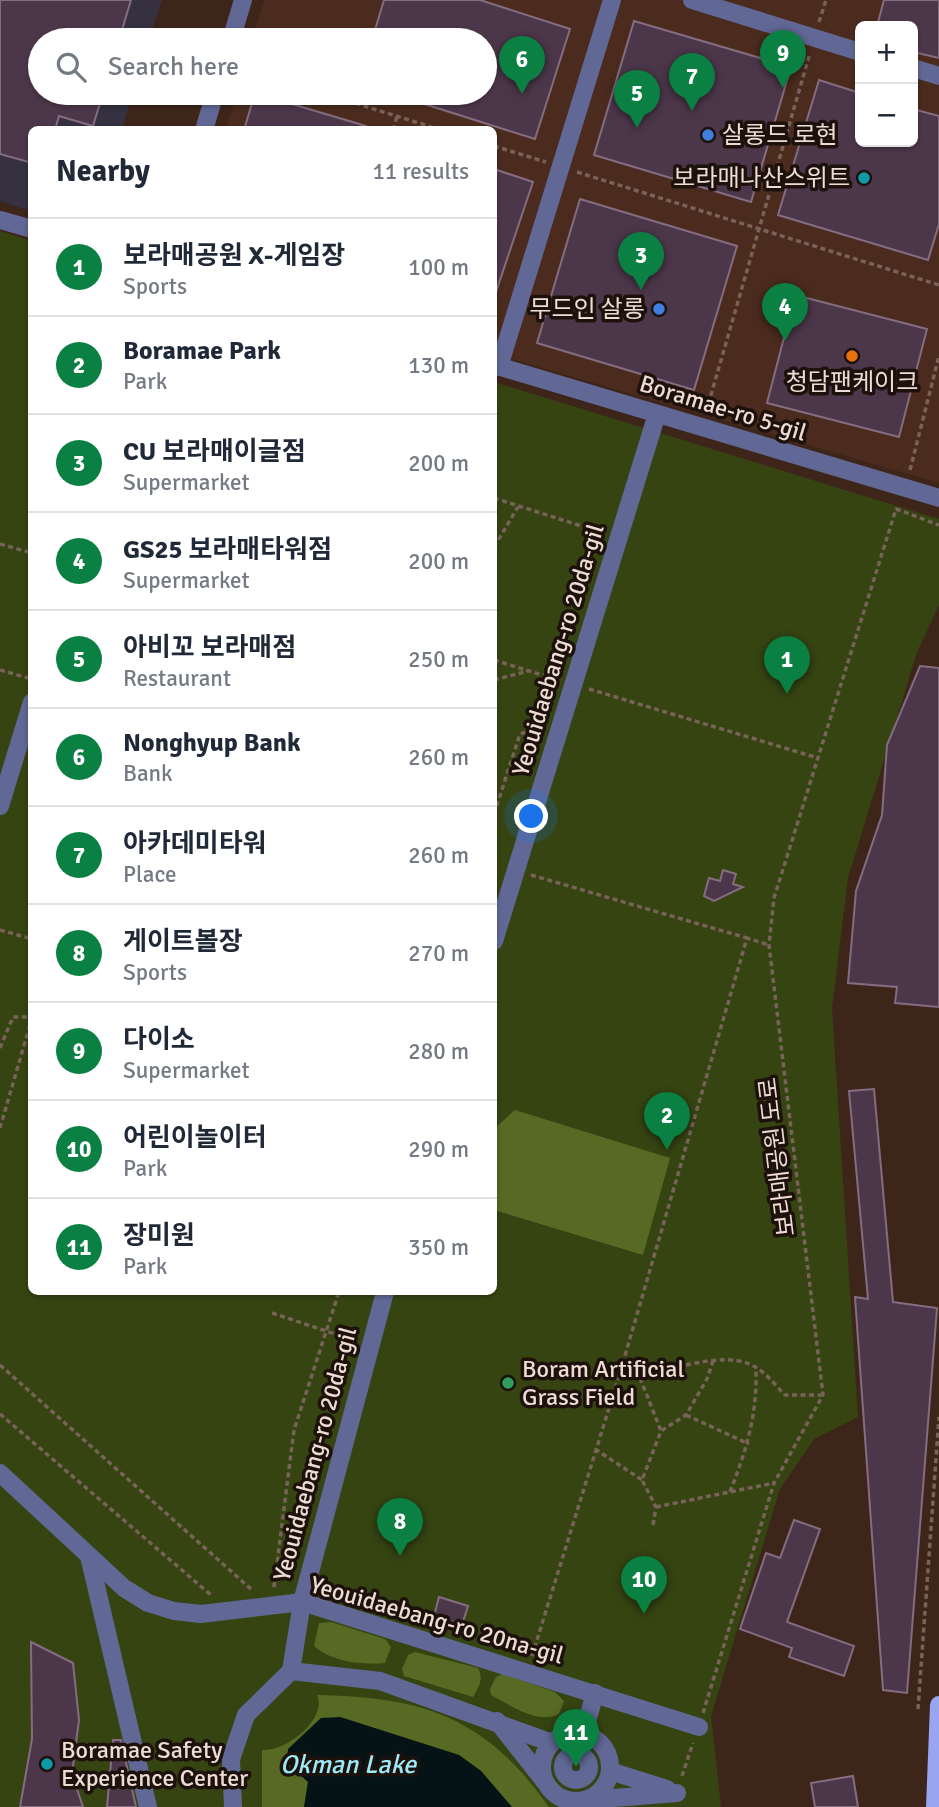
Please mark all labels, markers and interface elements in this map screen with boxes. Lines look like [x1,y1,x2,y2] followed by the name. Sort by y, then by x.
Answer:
[855,21,918,147] map controls
[855,21,918,84] button: +
[28,28,497,105] search box
[760,30,806,88] pin: 9
[499,36,545,94] pin: 6
[52,48,90,86] icon: search
[108,51,239,83] text: Search here
[669,53,715,111] pin: 7
[614,70,660,128] pin: 5
[855,84,918,147] button: −
[722,120,838,150] place label: 살롱드 로현
[700,127,716,143] marker: 살롱드 로현
[56,153,150,190] text: Nearby
[372,157,469,186] text: 11 results
[673,163,850,193] place label: 보라매나산스위트
[856,170,872,186] marker: 보라매나산스위트
[618,232,664,290] pin: 3
[123,240,345,272] text: 보라매공원 X-게임장
[73,253,85,282] text: 1
[408,253,469,282] text: 100 m
[123,272,187,301] text: Sports
[762,283,808,341] pin: 4
[529,294,645,324] place label: 무드인 살롱
[651,301,667,317] marker: 무드인 살롱
[123,335,281,367] text: Boramae Park
[844,348,860,364] marker: 청담팬케이크
[73,351,85,380] text: 2
[408,351,469,380] text: 130 m
[123,367,167,396] text: Park
[786,367,918,397] place label: 청담팬케이크
[636,368,810,448] street label: Boramae-ro 5-gil
[123,436,306,468] text: CU 보라매이글점
[73,449,85,478] text: 3
[408,449,469,478] text: 200 m
[123,468,250,497] text: Supermarket
[505,520,611,780] street label: Yeouidaebang-ro 20da-gil
[123,534,332,566] text: GS25 보라매타워점
[73,547,85,576] text: 4
[408,547,469,576] text: 200 m
[123,566,250,595] text: Supermarket
[123,632,296,664] text: 아비꼬 보라매점
[764,636,810,694] pin: 1
[73,645,85,674] text: 5
[408,645,469,674] text: 250 m
[123,664,231,693] text: Restaurant
[123,727,301,759] text: Nonghyup Bank
[73,743,85,772] text: 6
[408,743,469,772] text: 260 m
[123,759,173,788] text: Bank
[514,799,548,833] your location
[123,828,267,860] text: 아카데미타워
[73,841,85,870] text: 7
[408,841,469,870] text: 260 m
[123,860,177,889] text: Place
[123,926,243,958] text: 게이트볼장
[73,939,85,968] text: 8
[408,939,469,968] text: 270 m
[123,958,187,987] text: Sports
[123,1024,195,1056] text: 다이소
[73,1037,85,1066] text: 9
[408,1037,469,1066] text: 280 m
[123,1056,250,1085] text: Supermarket
[752,1076,802,1238] street label: 보라매공원 도로
[644,1092,690,1150] pin: 2
[123,1122,267,1154] text: 어린이놀이터
[67,1135,91,1164] text: 10
[408,1135,469,1164] text: 290 m
[123,1154,167,1183] text: Park
[123,1220,195,1252] text: 장미원
[67,1233,91,1262] text: 11
[408,1233,469,1262] text: 350 m
[123,1252,167,1281] text: Park
[267,1324,363,1584] street label: Yeouidaebang-ro 20da-gil
[522,1354,684,1412] place label: Boram Artificial Grass Field
[500,1375,516,1391] marker: Boram Artificial Grass Field
[377,1498,423,1556] pin: 8
[621,1556,667,1614] pin: 10
[307,1569,567,1671] street label: Yeouidaebang-ro 20na-gil
[553,1709,599,1767] pin: 11
[61,1735,248,1793] place label: Boramae Safety Experience Center
[280,1749,418,1781] water label: Okman Lake
[39,1756,55,1772] marker: Boramae Safety Experience Center

